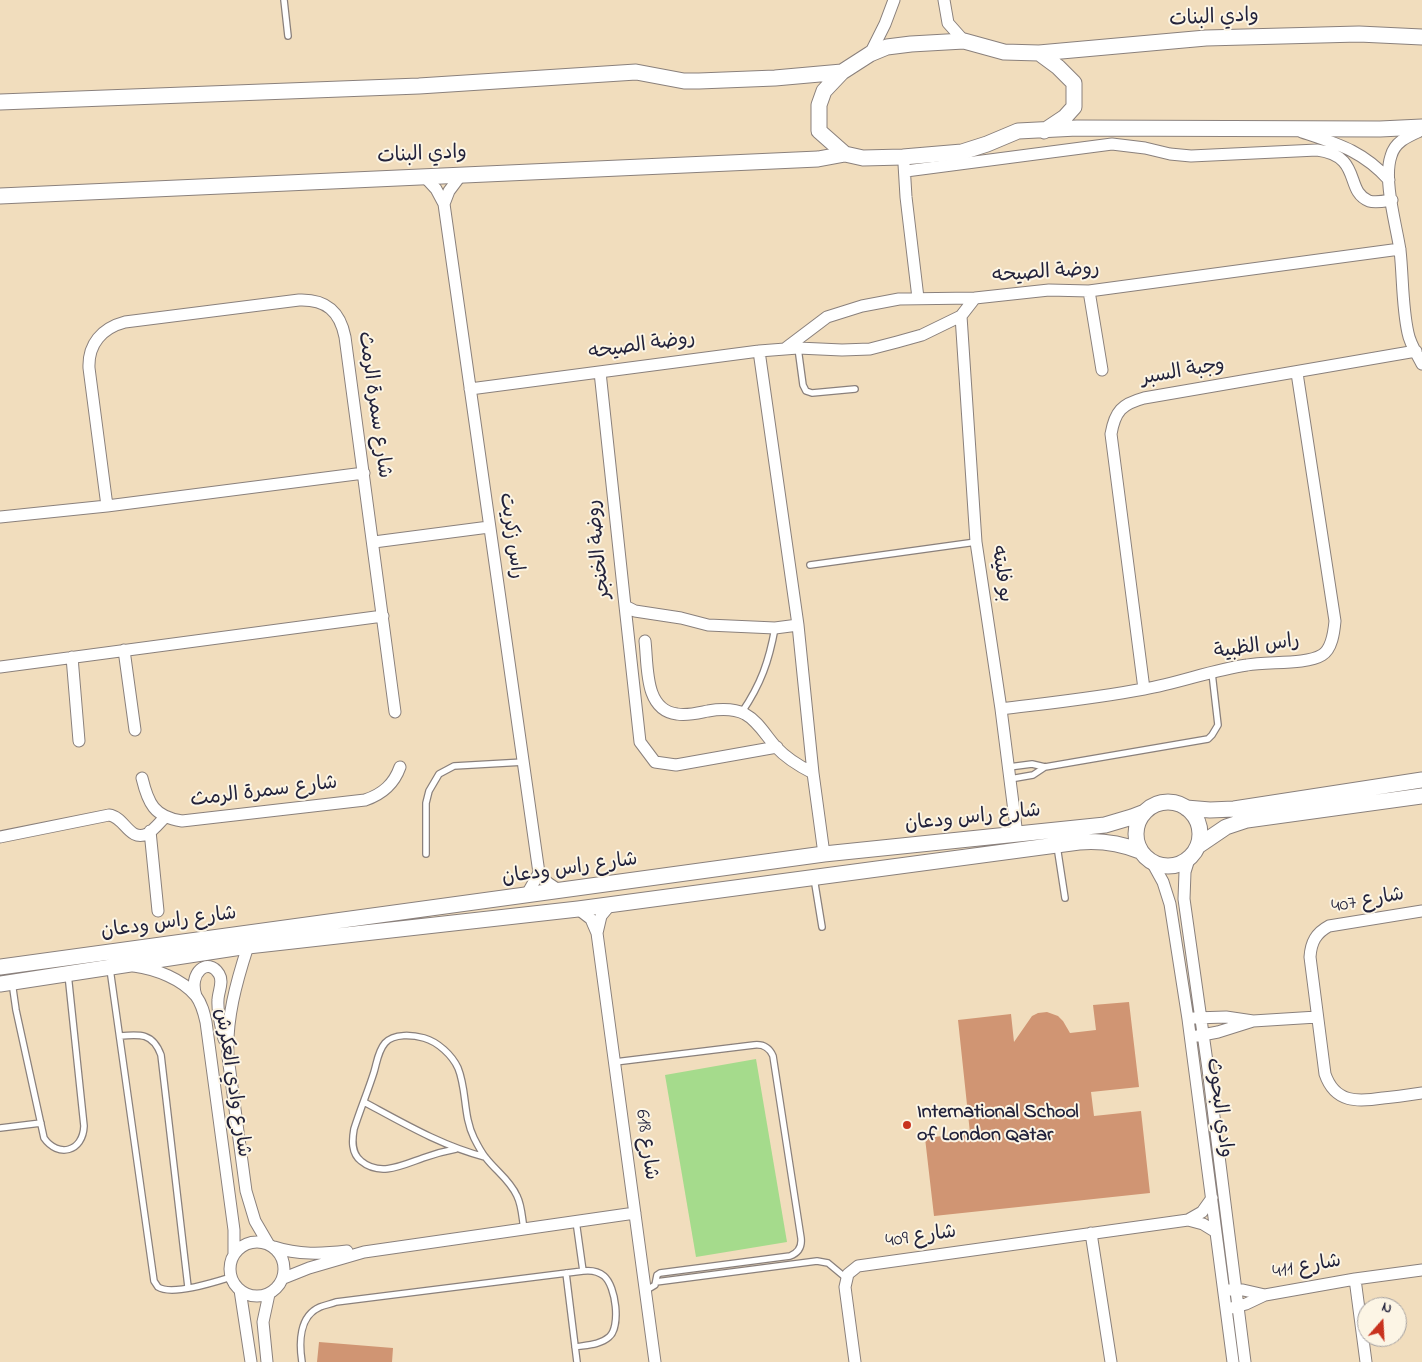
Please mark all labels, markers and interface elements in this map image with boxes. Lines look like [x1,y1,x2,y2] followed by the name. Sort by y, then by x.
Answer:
[1169,5,1259,33] street label: وادي البنات
[377,142,467,170] street label: وادي البنات
[992,258,1100,290] street label: روضة الصيحه
[587,328,697,366] street label: روضة الصيحه
[351,330,395,480] street label: شارع سمرة الرمث
[1139,354,1227,392] street label: وجبة السبر
[492,491,528,581] street label: راس زكريت
[583,498,617,600] street label: روضة الخنجر
[984,544,1016,604] street label: بو فليته
[1213,630,1301,666] street label: راس الظبية
[189,772,339,814] street label: شارع سمرة الرمث
[904,800,1042,838] street label: شارع راس ودعان
[501,849,639,891] street label: شارع راس ودعان
[1330,884,1406,920] street label: شارع 407
[100,903,238,945] street label: شارع راس ودعان
[207,1007,255,1159] street label: شارع وادي العكرش
[1199,1057,1237,1159] street label: وادي البحوث
[917,1102,1079,1149] place label: International School of London Qatar
[628,1108,662,1182] street label: شارع 618
[901,1119,913,1131] marker: International School of London Qatar
[884,1221,958,1255] street label: شارع 409
[1271,1250,1343,1286] street label: شارع 411
[1357,1297,1407,1347] north arrow
[1379,1297,1395,1320] text: N

